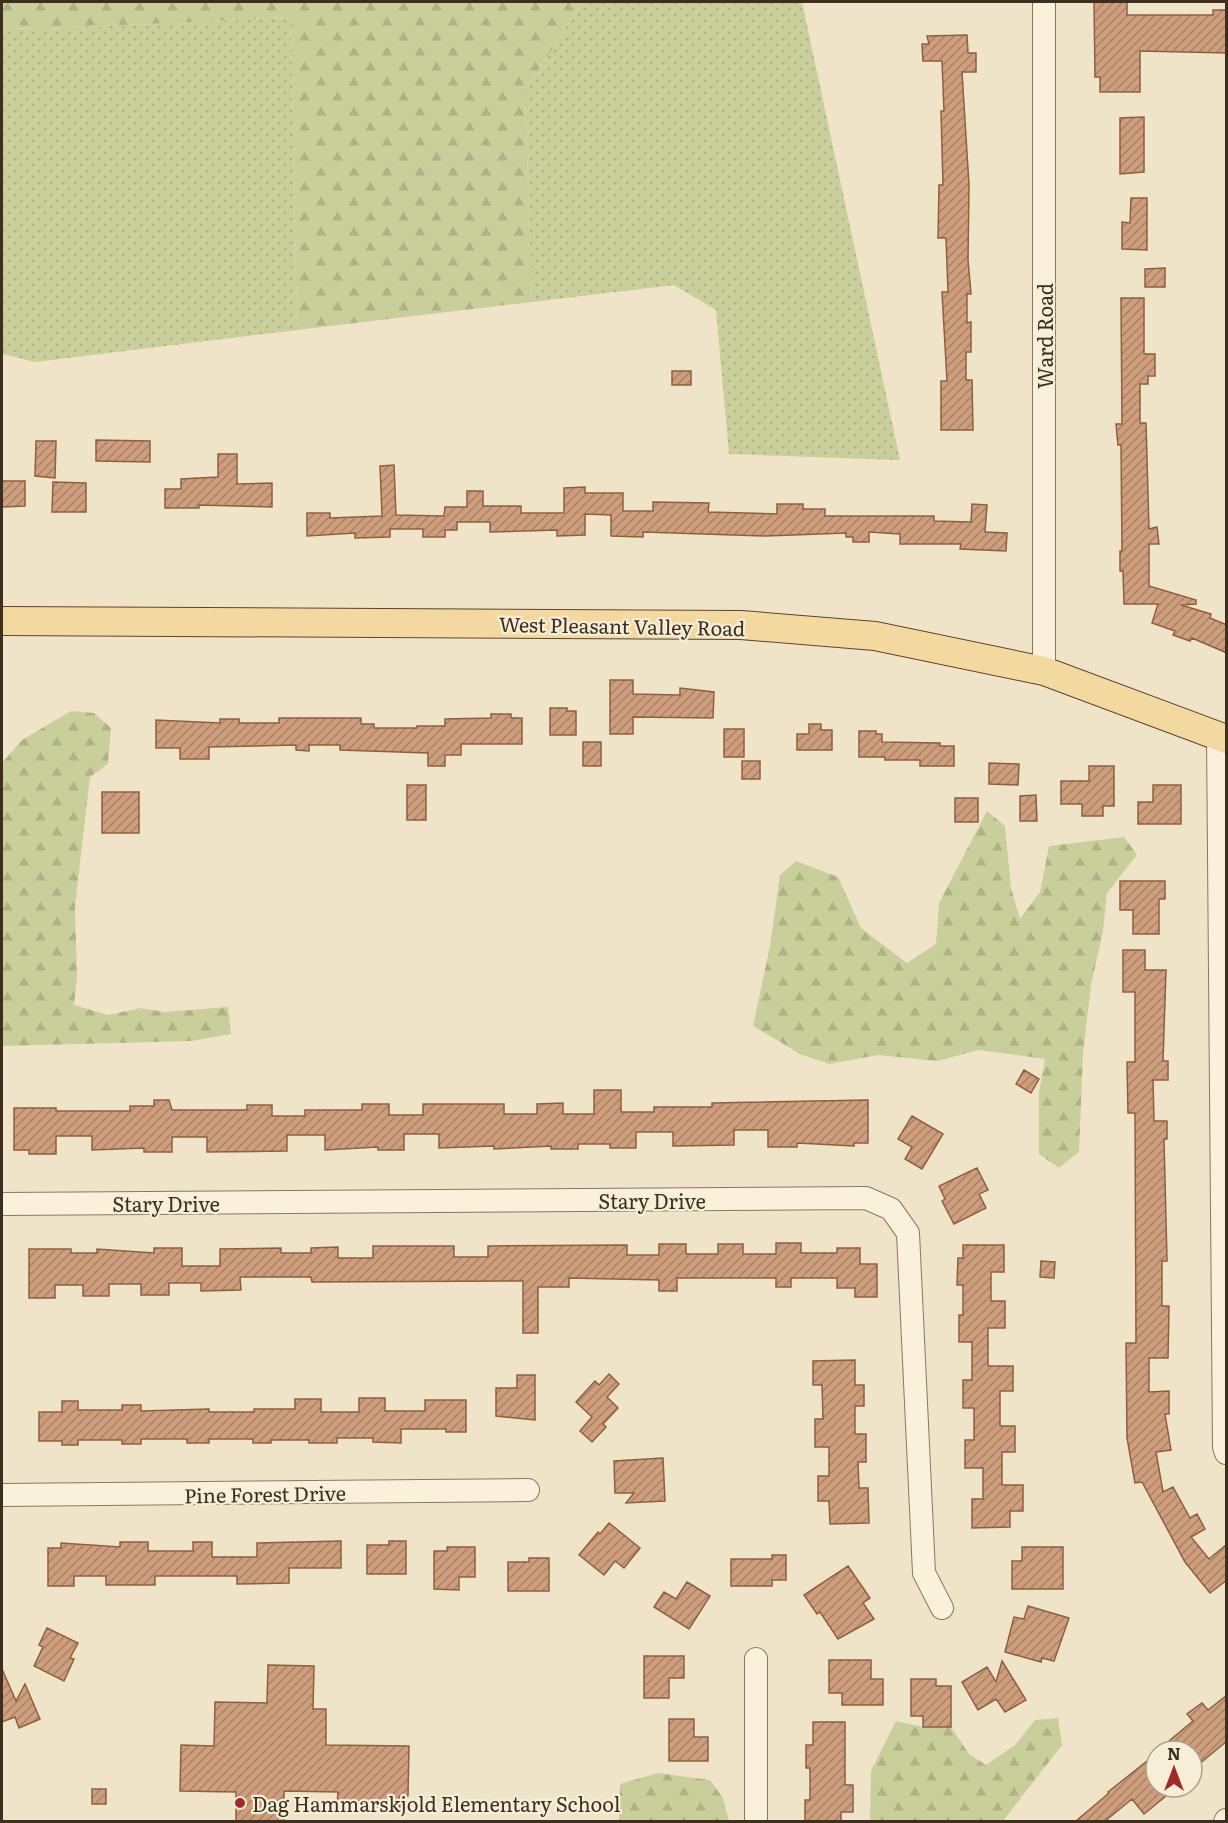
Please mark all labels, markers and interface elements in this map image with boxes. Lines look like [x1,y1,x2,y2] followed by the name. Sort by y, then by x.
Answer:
[1029,283,1059,389] street label: Ward Road
[499,608,745,642] street label: West Pleasant Valley Road
[598,1185,706,1215] street label: Stary Drive
[112,1188,220,1218] street label: Stary Drive
[184,1477,346,1509] street label: Pine Forest Drive
[1144,1739,1204,1799] north arrow
[1167,1741,1181,1765] text: N
[252,1788,621,1818] place label: Dag Hammarskjold Elementary School
[233,1796,247,1810] marker: Dag Hammarskjold Elementary School

